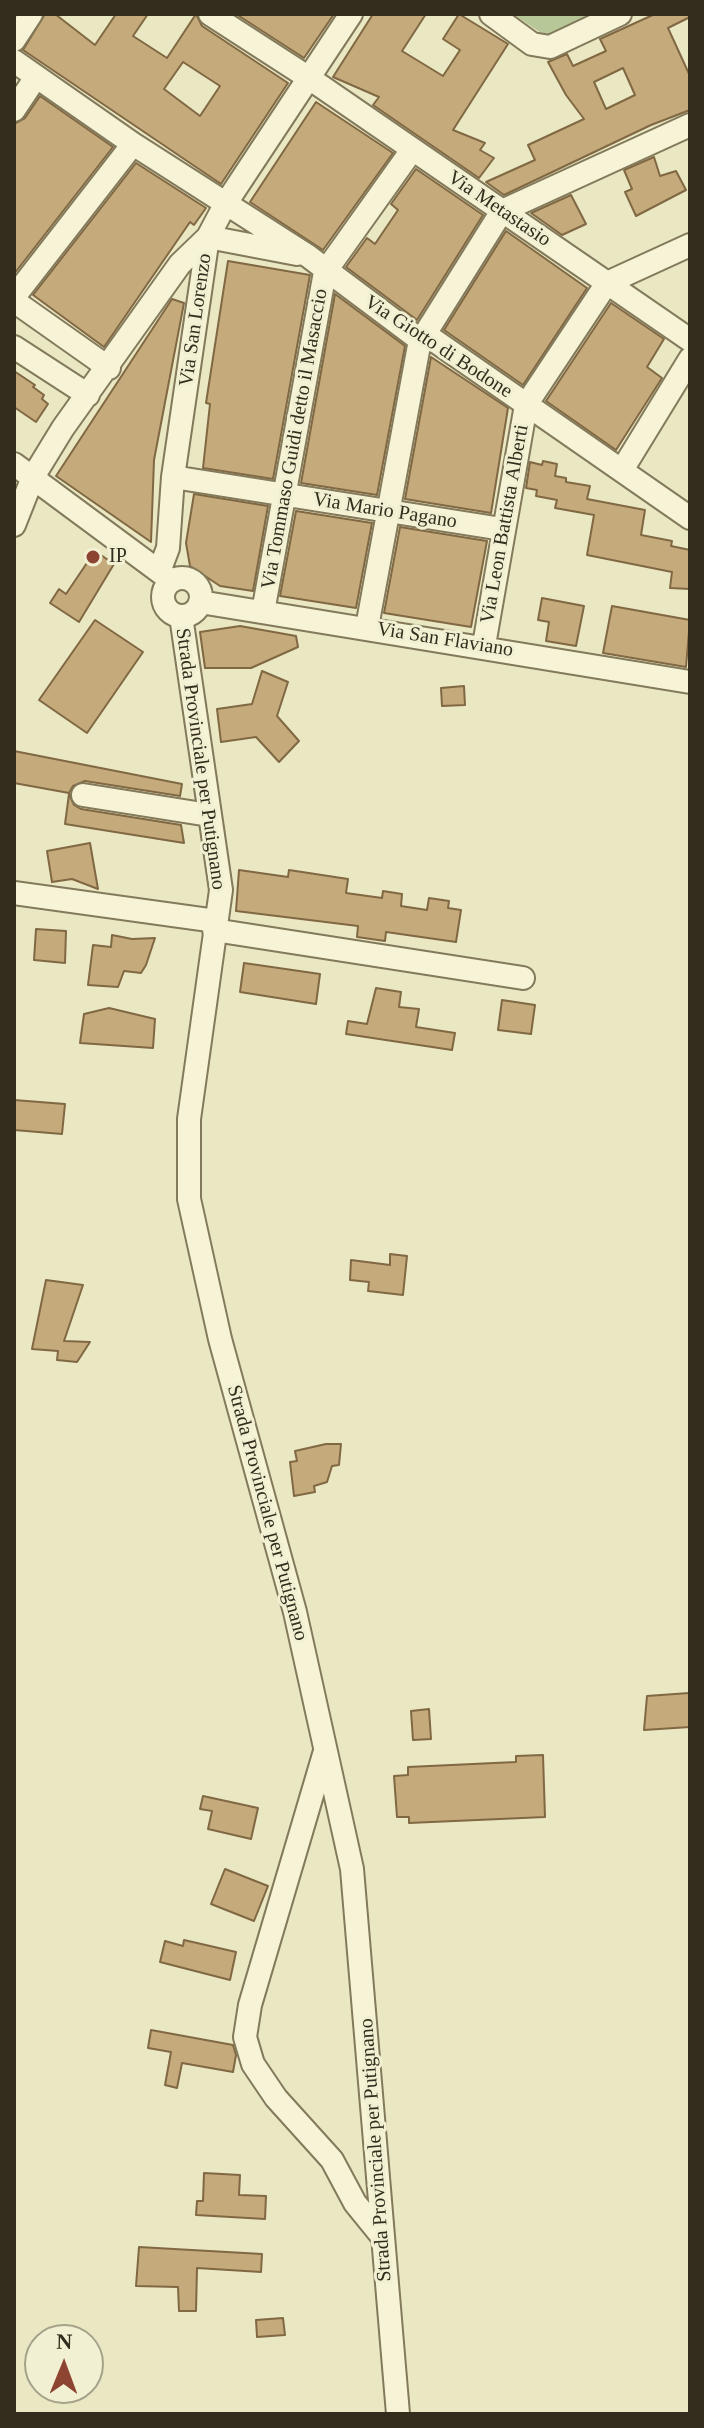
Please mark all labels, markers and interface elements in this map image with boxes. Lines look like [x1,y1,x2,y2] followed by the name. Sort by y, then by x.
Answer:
[443,166,555,252] street label: Via Metastasio
[175,252,217,388] street label: Via San Lorenzo
[257,287,333,591] street label: Via Tommaso Guidi detto il Masaccio
[360,290,516,404] street label: Via Giotto di Bodone
[476,423,534,625] street label: Via Leon Battista Alberti
[311,488,459,534] street label: Via Mario Pagano
[109,545,127,569] place label: IP
[84,548,102,566] marker: IP
[375,617,515,663] street label: Via San Flaviano
[170,627,230,891] street label: Strada Provinciale per Putignano
[221,1382,313,1644] street label: Strada Provinciale per Putignano
[355,2018,397,2282] street label: Strada Provinciale per Putignano
[24,2324,104,2404] north arrow
[56,2329,73,2354] text: N

